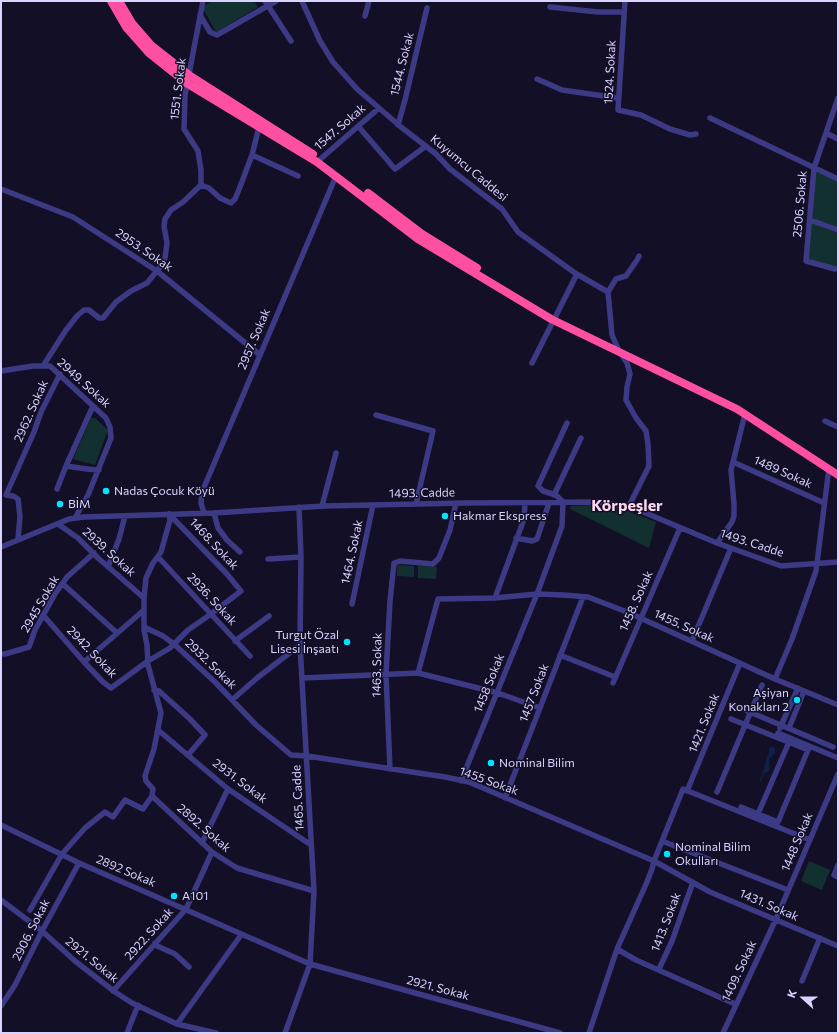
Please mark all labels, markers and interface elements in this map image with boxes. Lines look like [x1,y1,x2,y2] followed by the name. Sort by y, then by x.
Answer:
[387,31,417,97] street label: 1544. Sokak
[601,40,619,104] street label: 1524. Sokak
[167,57,189,121] street label: 1551. Sokak
[311,101,369,153] street label: 1547. Sokak
[428,132,510,204] street label: Kuyumcu Caddesi
[790,170,810,238] street label: 2506. Sokak
[113,226,175,274] street label: 2953. Sokak
[235,306,273,372] street label: 2957. Sokak
[54,355,114,411] street label: 2949. Sokak
[11,378,51,444] street label: 2962. Sokak
[751,453,815,491] street label: 1489 Sokak
[114,484,215,498] place label: Nadas Çocuk Köyü
[389,485,455,501] street label: 1493. Cadde
[101,486,111,496] marker: Nadas Çocuk Köyü
[591,496,663,516] district label: Körpeşler
[68,497,91,511] place label: BİM
[55,499,65,509] marker: BİM
[453,509,547,523] place label: Hakmar Ekspress
[440,511,450,521] marker: Hakmar Ekspress
[186,515,242,573] street label: 1468. Sokak
[338,519,366,585] street label: 1464. Sokak
[80,524,138,580] street label: 2939. Sokak
[718,526,786,560] street label: 1493. Cadde
[616,568,656,634] street label: 1458. Sokak
[184,570,240,628] street label: 2936. Sokak
[18,573,62,635] street label: 2945 Sokak
[652,606,716,646] street label: 1455. Sokak
[64,623,120,681] street label: 2942. Sokak
[270,628,339,656] place label: Turgut Özal Lisesi İnşaatı
[369,632,385,698] street label: 1463. Sokak
[182,636,240,692] street label: 2932. Sokak
[342,637,352,647] marker: Turgut Özal Lisesi İnşaatı
[471,651,507,715] street label: 1458 Sokak
[516,662,552,724] street label: 1457 Sokak
[728,686,789,714] place label: Aşiyan Konakları 2
[686,691,722,755] street label: 1421. Sokak
[792,695,802,705] marker: Aşiyan Konakları 2
[210,756,270,806] street label: 2931. Sokak
[499,756,575,770] place label: Nominal Bilim
[486,758,496,768] marker: Nominal Bilim
[457,764,521,798] street label: 1455 Sokak
[289,765,307,831] street label: 1465. Cadde
[174,801,234,855] street label: 2892. Sokak
[778,810,816,874] street label: 1448 Sokak
[675,840,751,868] place label: Nominal Bilim Okulları
[662,849,672,859] marker: Nominal Bilim Okulları
[94,852,158,890] street label: 2892 Sokak
[737,886,801,924] street label: 1431. Sokak
[182,889,208,903] place label: A101
[648,890,684,954] street label: 1413. Sokak
[169,891,179,901] marker: A101
[9,897,53,963] street label: 2906. Sokak
[122,905,176,963] street label: 2922. Sokak
[62,934,122,986] street label: 2921. Sokak
[719,938,759,1004] street label: 1409. Sokak
[405,973,471,1003] street label: 2921. Sokak
[783,978,823,1018] north arrow
[784,988,799,999] text: K

